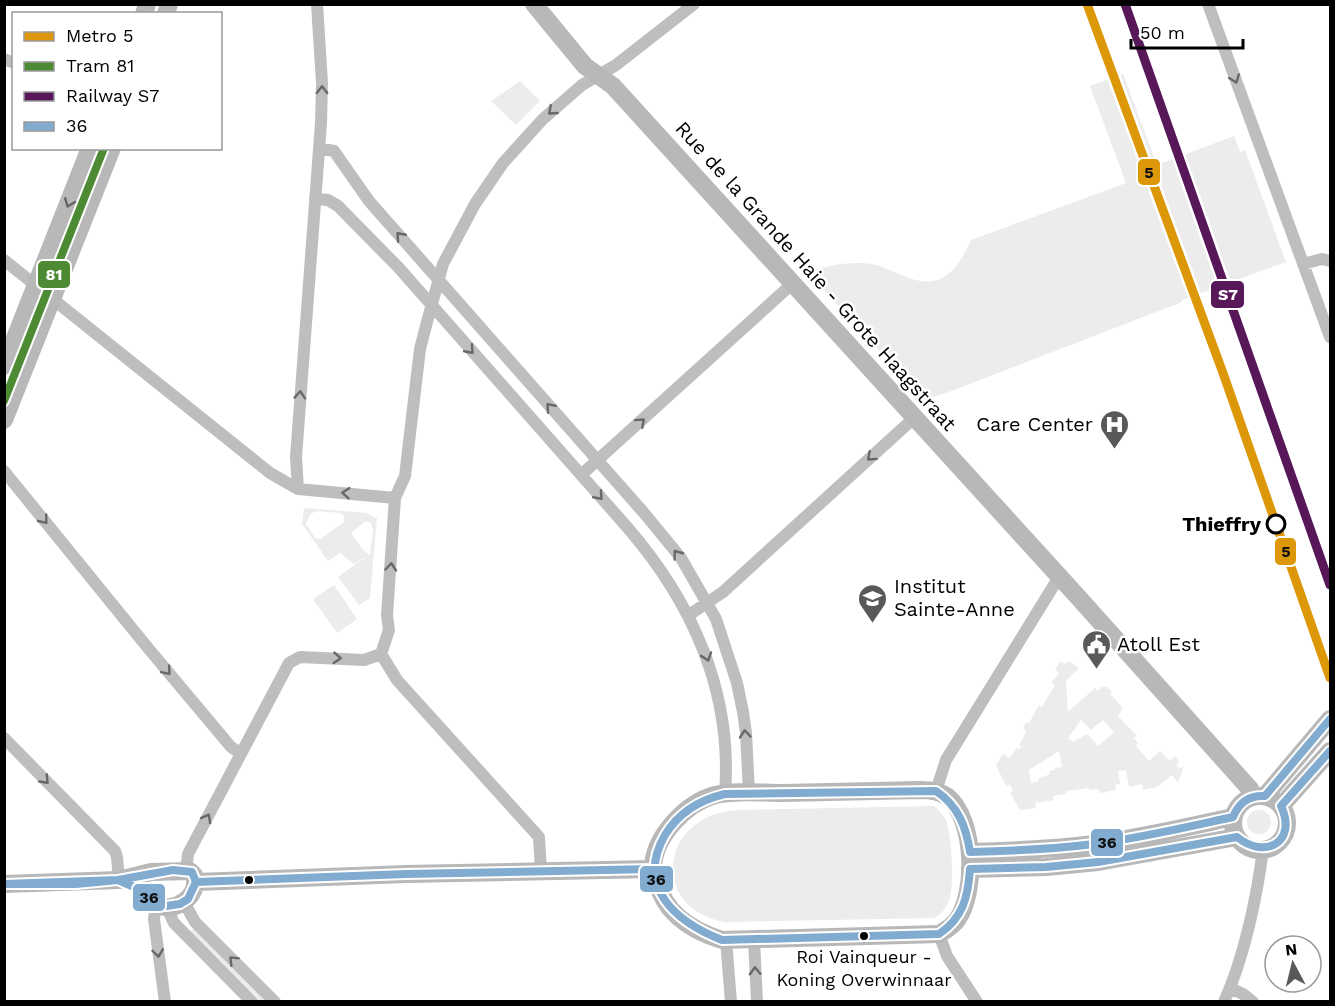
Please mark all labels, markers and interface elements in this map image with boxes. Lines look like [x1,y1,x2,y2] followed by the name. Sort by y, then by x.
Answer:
[12,12,222,150] legend
[1131,12,1244,50] scale bar
[1140,22,1185,43] text: 50 m
[66,25,133,46] text: Metro 5
[66,55,134,76] text: Tram 81
[1228,73,1241,84] one-way arrow
[66,85,159,106] text: Railway S7
[316,85,328,94] one-way arrow
[548,104,559,115] one-way arrow
[66,115,87,136] text: 36
[671,116,962,436] street label: Rue de la Grande Haie - Grote Haagstraat
[1137,158,1161,186] line badge: 5
[1144,163,1154,182] text: 5
[64,197,76,208] one-way arrow
[396,232,407,243] one-way arrow
[37,260,71,289] line badge: 81
[46,265,62,284] text: 81
[1210,280,1245,309] line badge: S7
[1218,285,1238,304] text: S7
[463,343,474,354] one-way arrow
[294,390,307,399] one-way arrow
[546,403,557,414] one-way arrow
[1098,408,1130,450] hospital icon: Care Center
[976,412,1093,436] place label: Care Center
[634,418,644,429] one-way arrow
[867,450,878,461] one-way arrow
[341,487,350,500] one-way arrow
[592,489,603,500] one-way arrow
[1182,512,1262,536] place label: Thieffry
[37,513,48,524] one-way arrow
[1266,514,1286,534] marker: Thieffry
[1274,537,1297,566] line badge: 5
[1281,542,1291,561] text: 5
[674,550,685,561] one-way arrow
[384,562,397,571] one-way arrow
[894,574,1015,621] place label: Institut Sainte-Anne
[857,582,889,624] school or university icon: Institut Sainte-Anne
[1080,628,1112,670] public building icon: Atoll Est
[1117,632,1201,656] place label: Atoll Est
[699,651,712,662] one-way arrow
[332,652,341,665] one-way arrow
[160,664,171,675] one-way arrow
[739,730,752,739] one-way arrow
[38,773,49,784] one-way arrow
[199,813,211,824] one-way arrow
[1090,828,1124,857] line badge: 36
[1097,833,1117,852] text: 36
[639,865,674,893] line badge: 36
[646,870,666,889] text: 36
[243,874,255,886] unlabelled marker
[132,883,166,912] line badge: 36
[139,888,159,907] text: 36
[858,930,870,942] marker: Roi Vainqueur - Koning Overwinnaar
[1263,934,1323,994] north arrow
[1284,939,1298,960] text: N
[776,946,952,990] place label: Roi Vainqueur - Koning Overwinnaar
[152,948,164,958] one-way arrow
[230,957,241,968] one-way arrow
[749,966,762,975] one-way arrow

